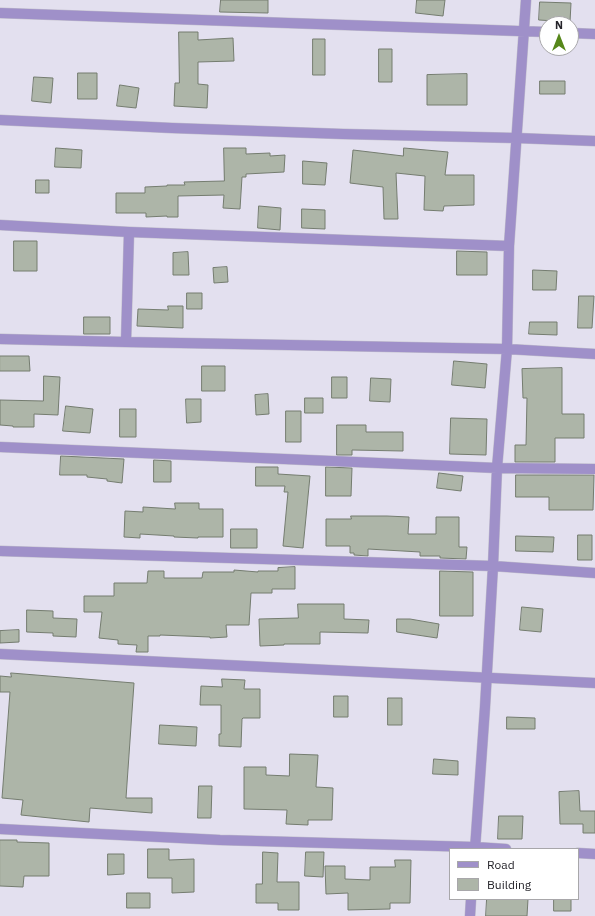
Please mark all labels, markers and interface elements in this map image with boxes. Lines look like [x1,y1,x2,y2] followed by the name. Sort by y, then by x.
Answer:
[539,16,579,56] north arrow
[555,18,563,32] text: N
[449,848,579,900] legend
[487,857,515,872] text: Road
[487,877,531,892] text: Building

